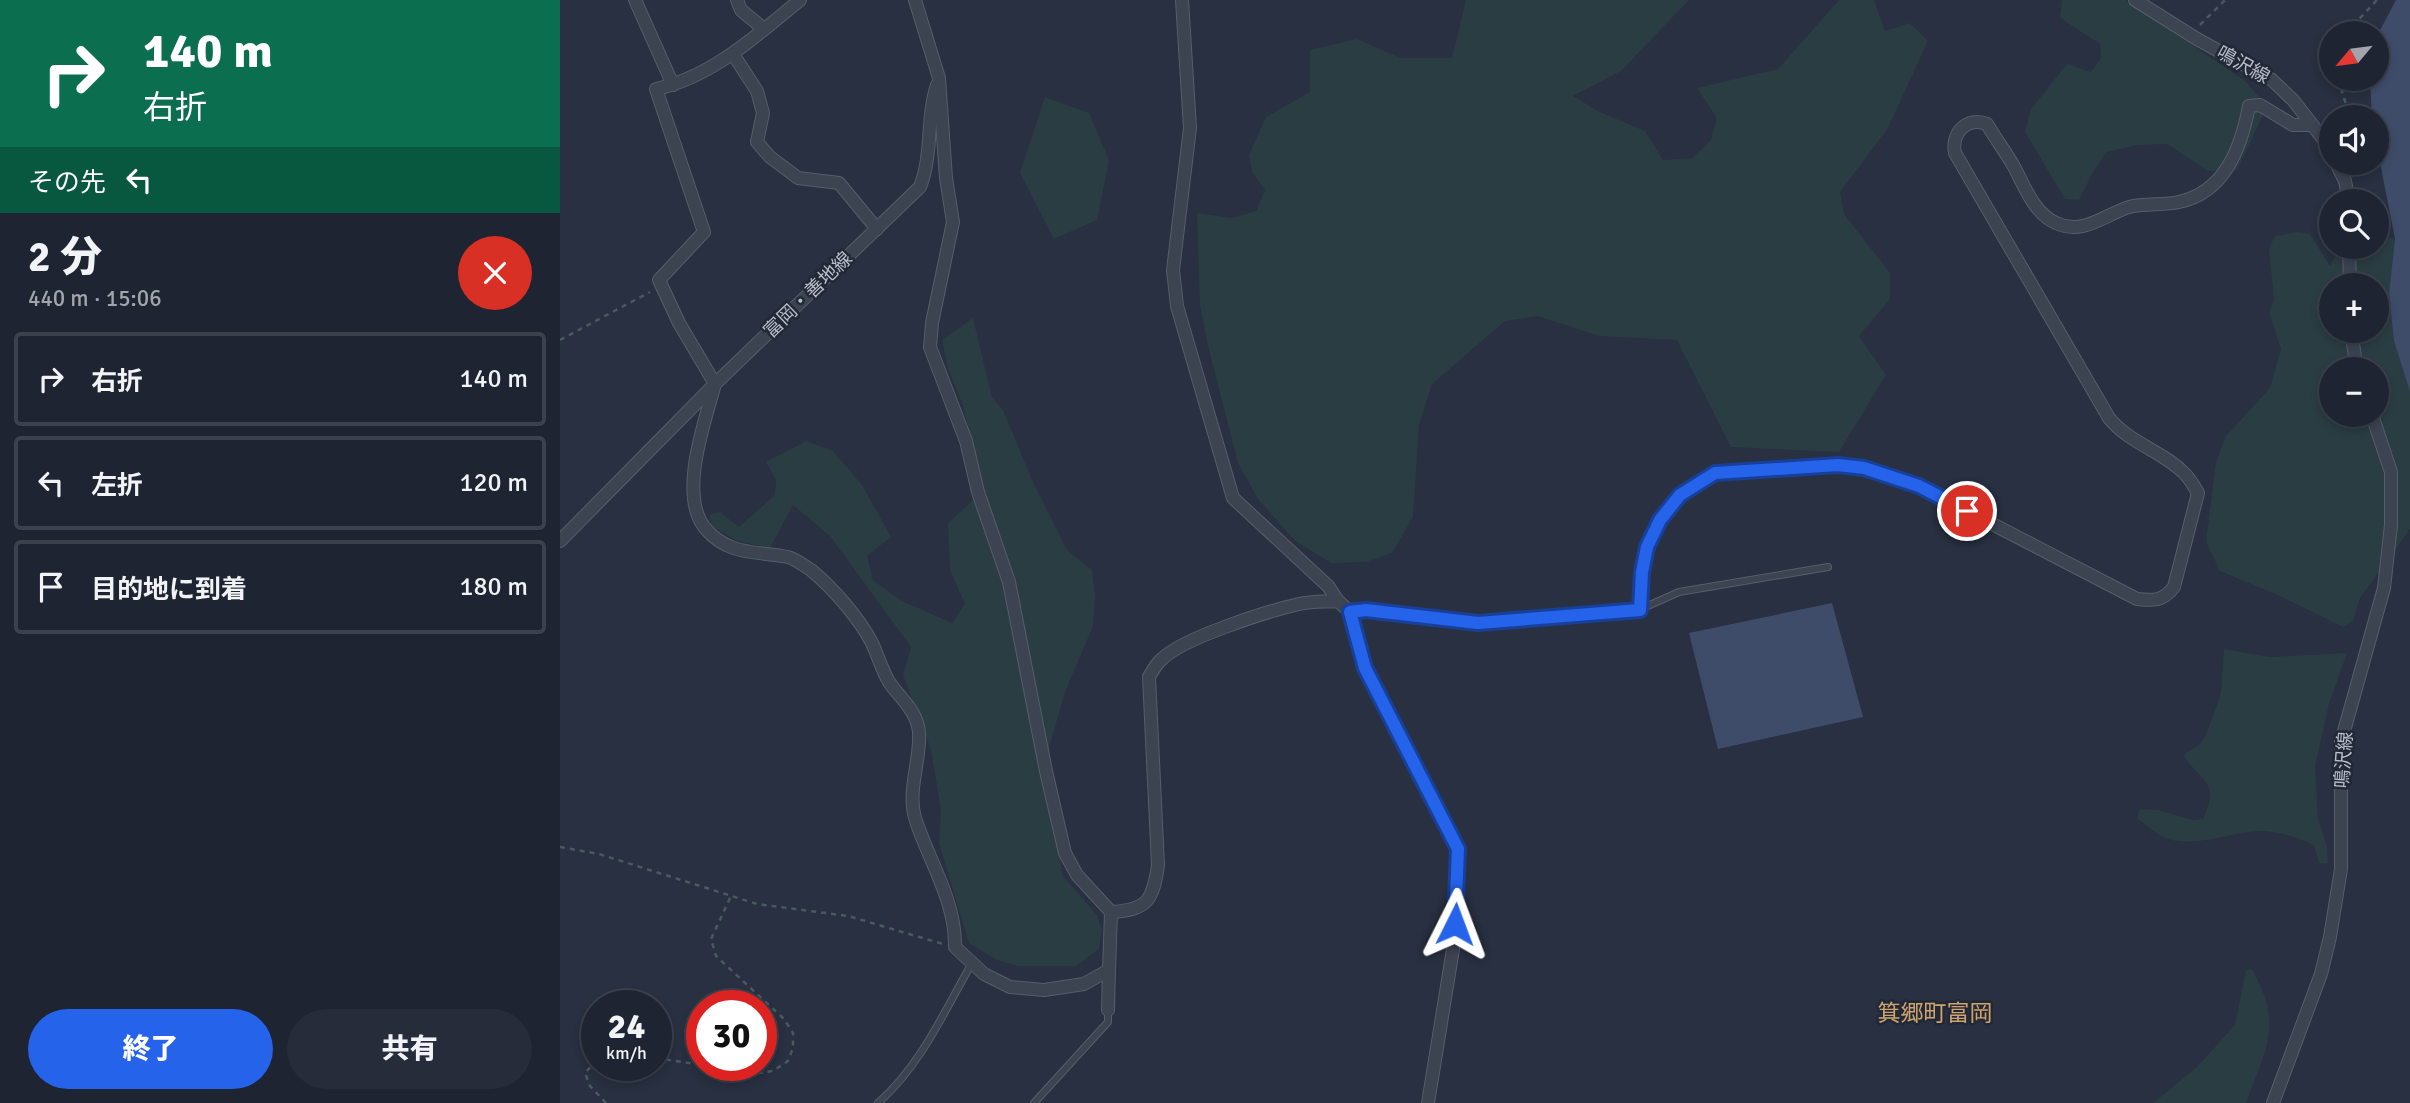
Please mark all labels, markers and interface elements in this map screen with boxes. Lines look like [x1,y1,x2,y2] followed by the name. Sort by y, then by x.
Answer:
[143,21,273,81] text: 140 m
[2319,21,2389,91] north arrow
[2319,21,2389,427] map controls
[28,28,119,119] icon: right
[2212,41,2274,89] street label: 鳴沢線
[143,88,207,127] text: 右折
[2319,105,2389,175] button: sound
[120,161,158,199] icon: left
[28,167,106,199] text: その先
[2319,189,2389,259] button: search
[28,232,102,283] text: 2 分
[458,236,532,310] button: close
[759,247,857,343] street label: 富岡・善地線
[2319,273,2389,343] button: +
[28,284,162,313] text: 440 m · 15:06
[2319,357,2389,427] button: −
[32,360,70,398] icon: right
[459,363,528,395] text: 140 m
[91,366,143,398] text: 右折
[32,464,70,502] icon: left
[459,467,528,499] text: 120 m
[91,470,143,502] text: 左折
[1937,481,1997,541] pin
[1948,492,1986,530] icon: arrive
[32,568,70,606] icon: arrive
[459,571,528,603] text: 180 m
[91,574,247,606] text: 目的地に到着
[2330,731,2358,789] street label: 鳴沢線
[1418,887,1492,961] position arrow
[686,990,777,1081] speed limit sign: 30
[1878,999,1993,1028] district label: 箕郷町富岡
[608,1005,645,1048] text: 24
[28,1009,273,1089] button: 終了
[287,1009,532,1089] button: 共有
[606,1042,647,1064] text: km/h

